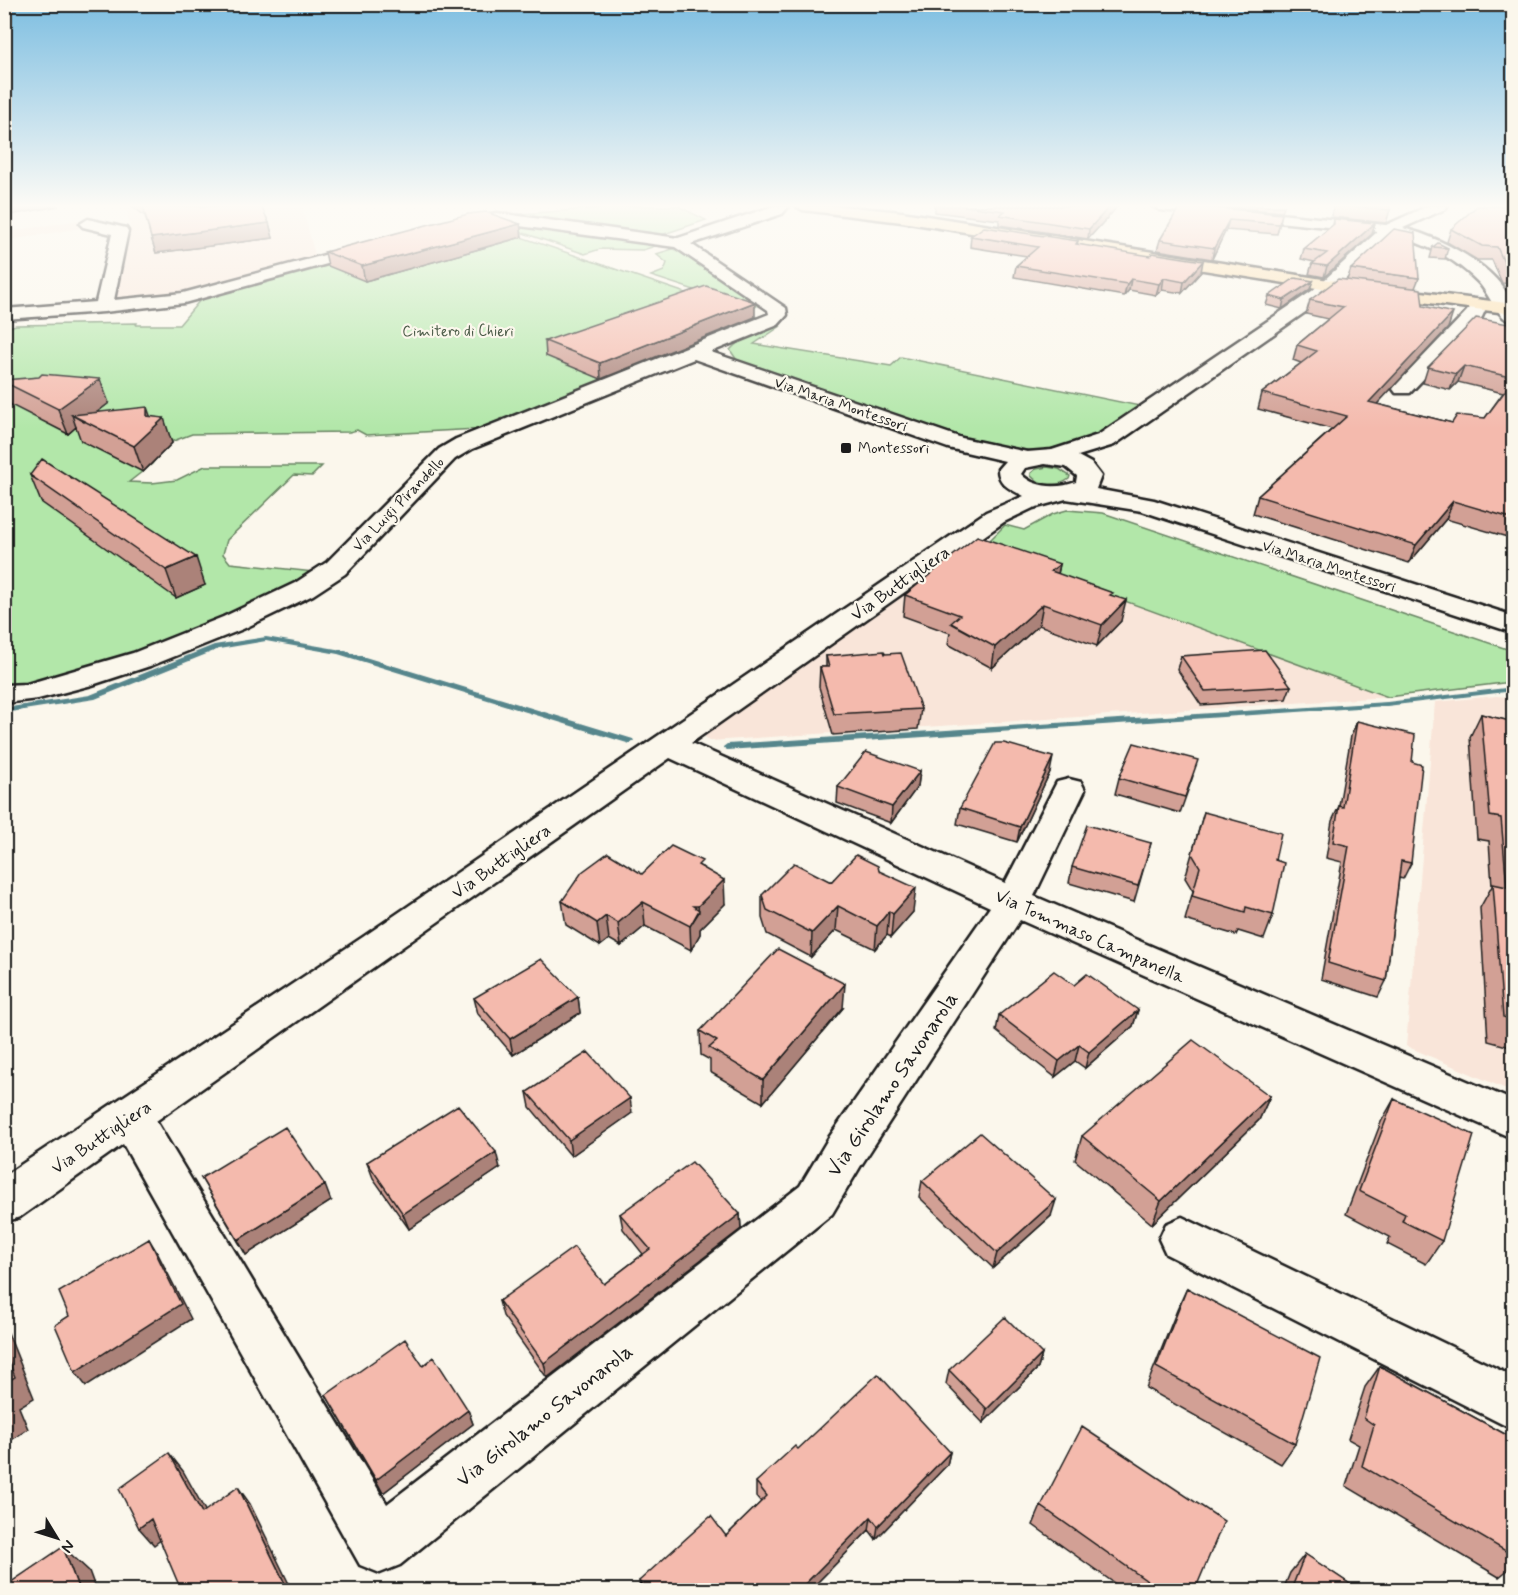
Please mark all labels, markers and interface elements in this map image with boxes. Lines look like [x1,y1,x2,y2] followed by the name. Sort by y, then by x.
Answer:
[402,322,514,342] park label: Cimitero di Chieri
[772,373,910,437] street label: Via Maria Montessori
[858,439,929,459] place label: Montessori
[839,441,853,455] marker: Montessori
[348,453,450,557] street label: Via Luigi Pirandello
[1259,536,1398,598] street label: Via Maria Montessori
[846,541,955,627] street label: Via Buttigliera
[447,819,556,905] street label: Via Buttigliera
[991,884,1188,990] street label: Via Tommaso Campanella
[820,987,965,1182] street label: Via Girolamo Savonarola
[47,1095,156,1180] street label: Via Buttigliera
[450,1338,639,1494] street label: Via Girolamo Savonarola
[27,1508,87,1568] north arrow
[56,1536,79,1557] text: N

